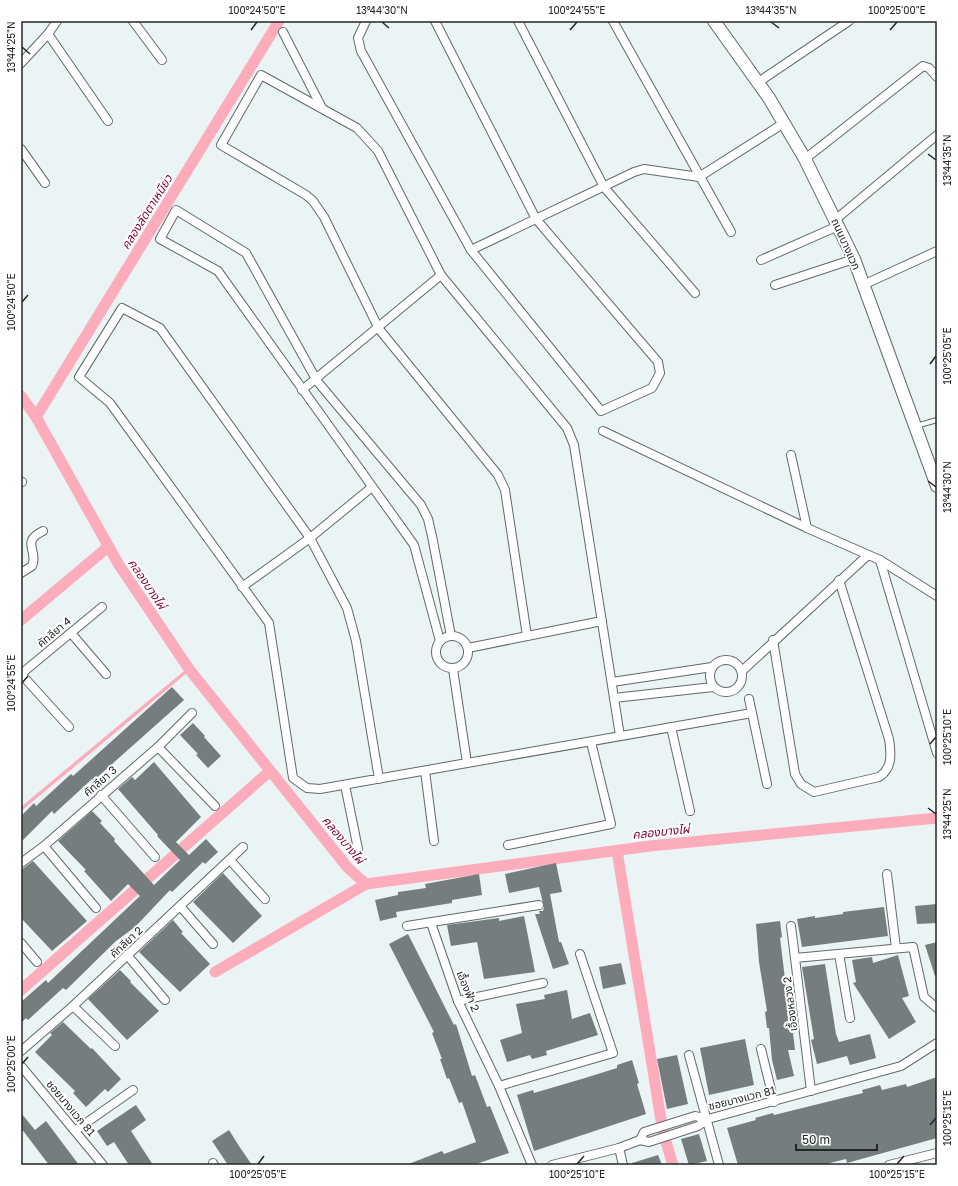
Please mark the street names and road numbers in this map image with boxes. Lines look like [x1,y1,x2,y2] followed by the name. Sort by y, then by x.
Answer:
[829,216,864,272] street label: ถนนบางแวก
[34,614,73,650] street label: คัทลียา 4
[80,763,119,799] street label: คัทลียา 3
[107,923,145,960] street label: คัทลียา 2
[454,968,483,1013] street label: เอื้องฟ้า 2
[779,976,799,1032] street label: เอื้องหลวง 2
[44,1077,99,1138] street label: ซอยบางแวก 81
[707,1083,777,1112] street label: ซอยบางแวก 81

